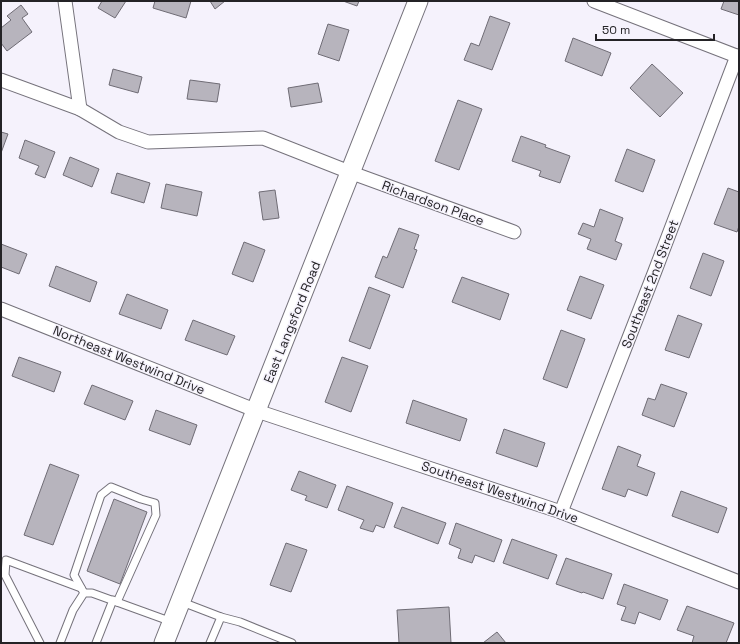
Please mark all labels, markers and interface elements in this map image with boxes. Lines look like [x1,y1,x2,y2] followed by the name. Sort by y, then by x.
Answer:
[596,16,714,42] scale bar
[602,22,630,38] text: 50 m
[380,177,486,229] street label: Richardson Place
[618,217,682,351] street label: Southeast 2nd Street
[260,258,324,386] street label: East Langsford Road
[50,322,208,398] street label: Northeast Westwind Drive
[419,457,581,527] street label: Southeast Westwind Drive

